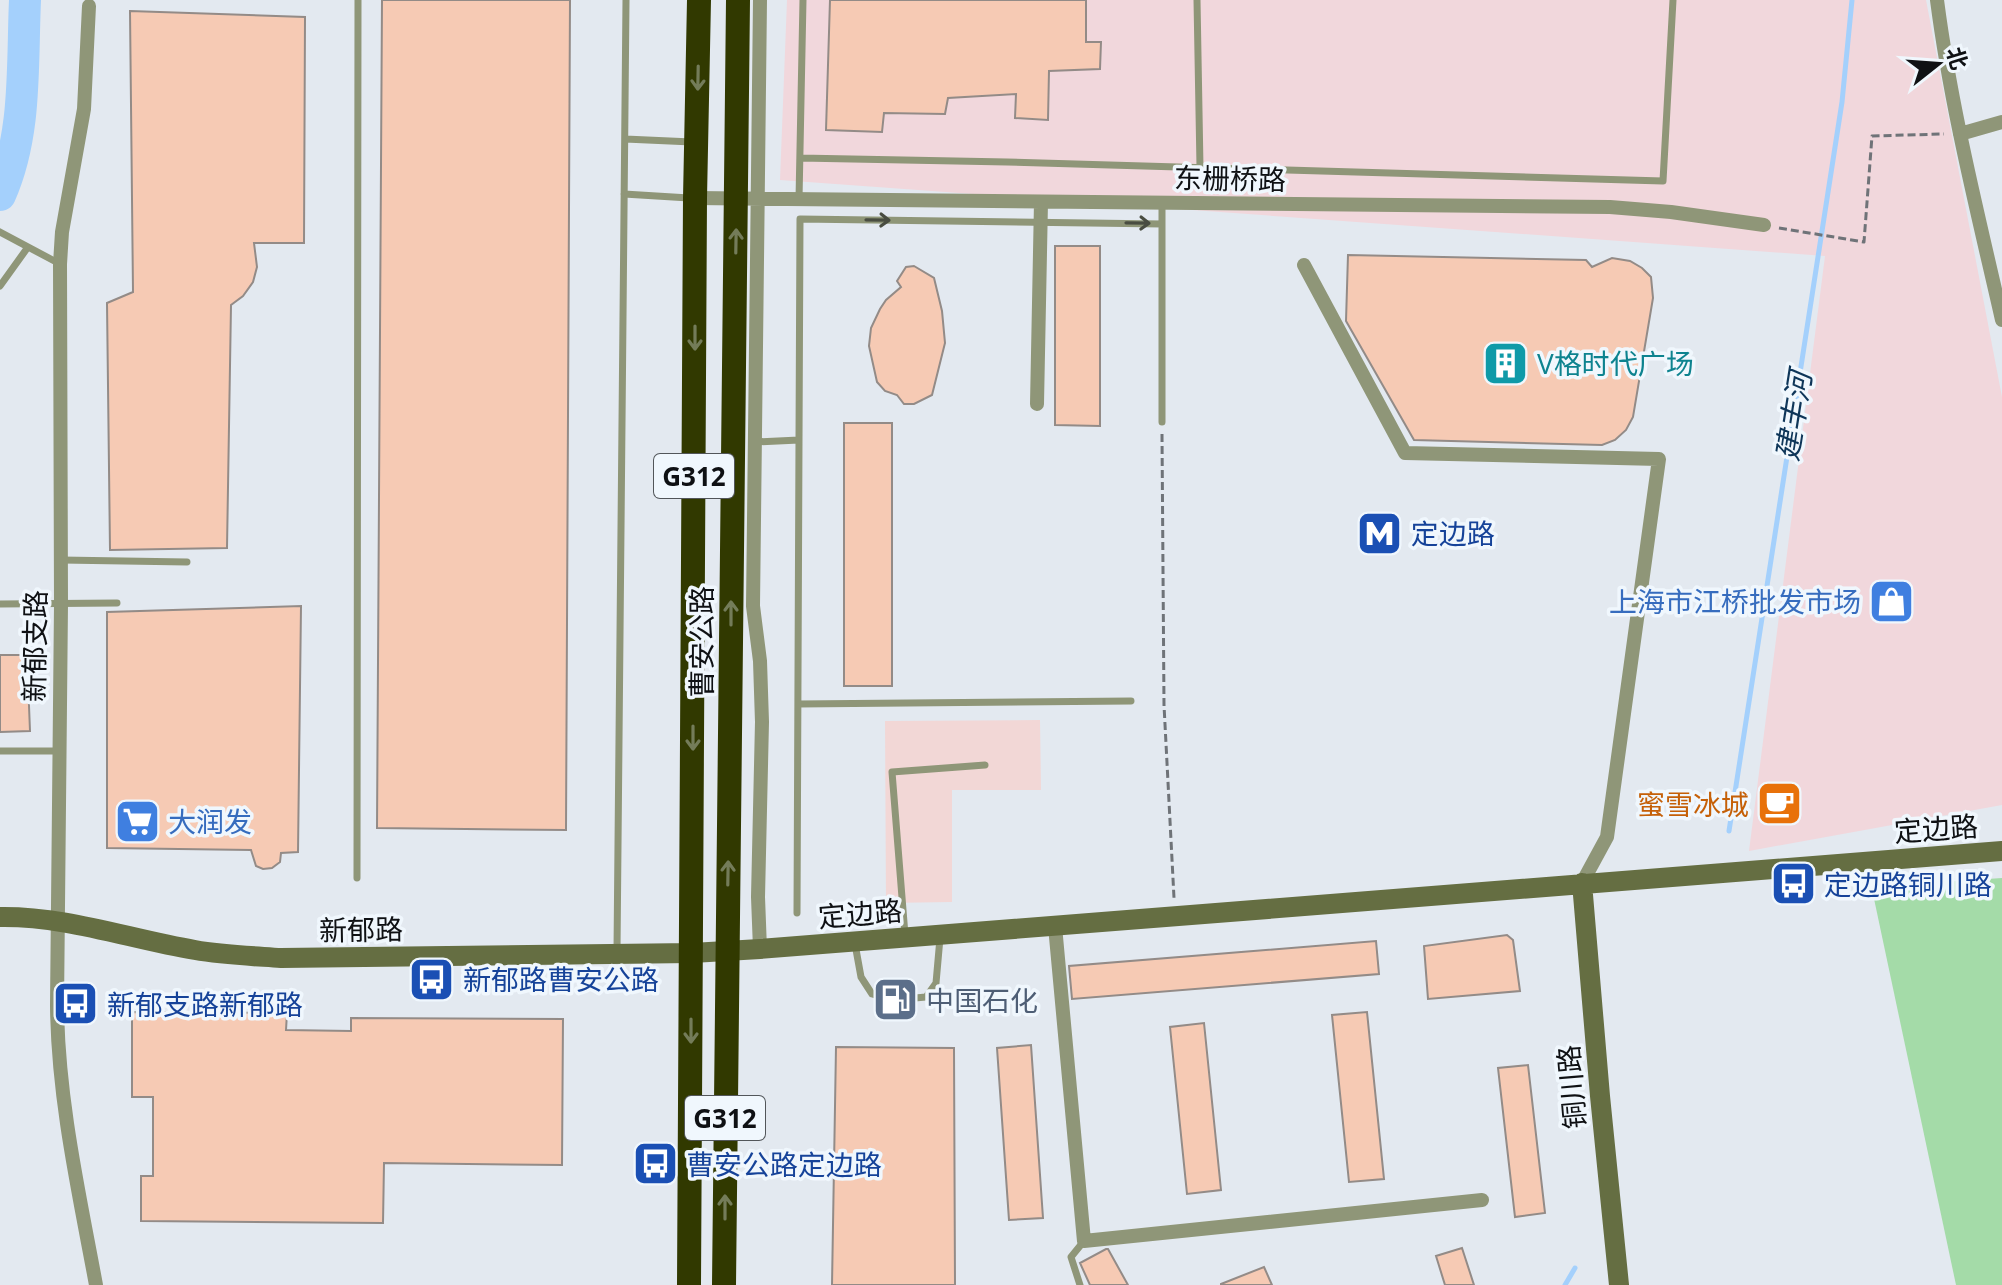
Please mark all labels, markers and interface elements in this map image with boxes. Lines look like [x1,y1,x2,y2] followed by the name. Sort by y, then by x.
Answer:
[1898,24,1978,104] north arrow
[1941,43,1976,73] text: 北
[691,64,706,91] one-way arrow
[1174,158,1286,198] street label: 东栅桥路
[864,212,891,227] one-way arrow
[1124,215,1151,231] one-way arrow
[728,228,744,255] one-way arrow
[687,324,703,351] one-way arrow
[1482,339,1530,387] building icon: V格时代广场
[1537,344,1694,382] place label: V格时代广场
[1766,363,1821,464] water label: 建丰河
[654,454,734,498] road number: G312
[1356,509,1404,557] metro station icon: 定边路
[1411,514,1495,552] place label: 定边路
[1868,577,1916,625] shop icon: 上海市江桥批发市场
[1609,582,1861,620] place label: 上海市江桥批发市场
[682,586,720,698] street label: 曹安公路
[14,590,54,702] street label: 新郁支路
[723,600,739,627] one-way arrow
[685,724,701,751] one-way arrow
[1756,780,1804,828] cafe icon: 蜜雪冰城
[1637,785,1749,823] place label: 蜜雪冰城
[113,797,161,845] supermarket icon: 大润发
[168,802,252,840] place label: 大润发
[1893,806,1979,850] street label: 定边路
[720,860,736,887] one-way arrow
[1769,860,1817,908] bus stop icon: 定边路铜川路
[1824,865,1992,903] place label: 定边路铜川路
[816,890,904,936] street label: 定边路
[319,909,403,949] street label: 新郁路
[408,955,456,1003] bus stop icon: 新郁路曹安公路
[463,960,659,998] place label: 新郁路曹安公路
[871,976,919,1024] fuel station icon: 中国石化
[52,980,100,1028] bus stop icon: 新郁支路新郁路
[926,981,1038,1019] place label: 中国石化
[107,985,303,1023] place label: 新郁支路新郁路
[683,1017,699,1044] one-way arrow
[1548,1043,1594,1131] street label: 铜川路
[685,1096,765,1140] road number: G312
[631,1140,679,1188] bus stop icon: 曹安公路定边路
[686,1145,882,1183] place label: 曹安公路定边路
[717,1194,733,1221] one-way arrow

